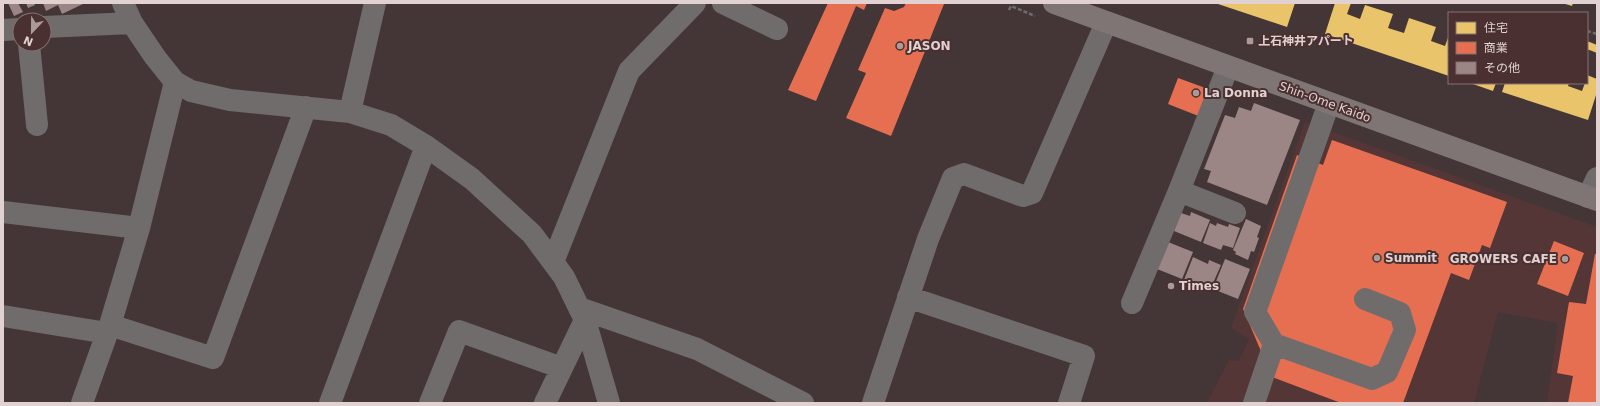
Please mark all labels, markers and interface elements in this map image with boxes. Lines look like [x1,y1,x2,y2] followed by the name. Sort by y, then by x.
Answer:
[12,12,52,52] north arrow
[1448,12,1588,84] legend
[1484,21,1508,35] text: 住宅
[22,33,35,49] text: N
[1258,34,1354,48] place label: 上石神井アパート
[1245,36,1255,46] marker: 上石神井アパート
[907,39,951,53] place label: JASON
[895,41,905,51] marker: JASON
[1484,41,1508,55] text: 商業
[1484,61,1520,75] text: その他
[1277,79,1373,125] street label: Shin-Ome Kaido
[1204,86,1267,100] place label: La Donna
[1191,88,1201,98] marker: La Donna
[1385,251,1437,265] place label: Summit
[1450,252,1557,266] place label: GROWERS CAFE
[1372,253,1382,263] marker: Summit
[1560,254,1570,264] marker: GROWERS CAFE
[1179,279,1219,293] place label: Times
[1166,281,1176,291] marker: Times

